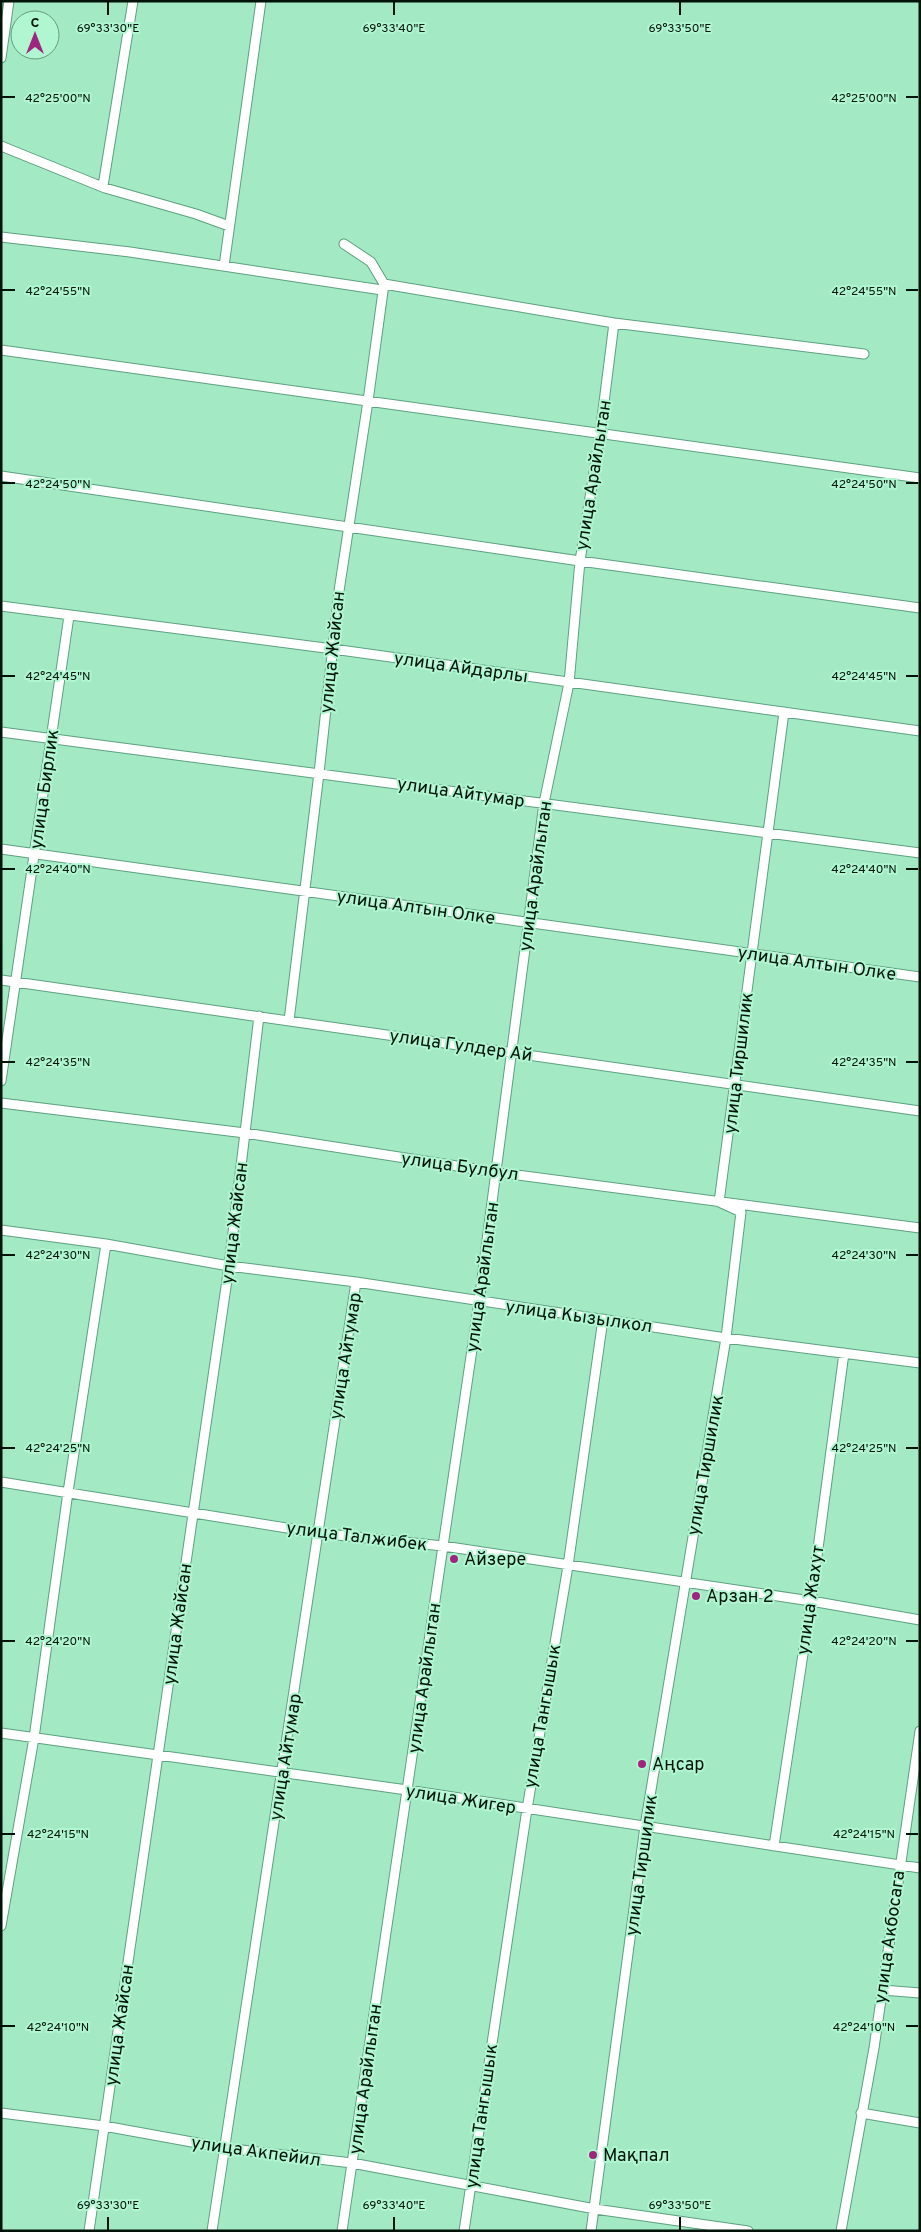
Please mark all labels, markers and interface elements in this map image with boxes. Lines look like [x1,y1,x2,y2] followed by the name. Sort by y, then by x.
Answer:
[10,10,60,60] north arrow
[31,15,40,32] text: С
[77,21,139,37] text: 69°33'30"E
[362,21,426,37] text: 69°33'40"E
[649,21,712,37] text: 69°33'50"E
[25,91,91,107] text: 42°25'00"N
[831,91,897,107] text: 42°25'00"N
[25,284,91,300] text: 42°24'55"N
[831,284,897,300] text: 42°24'55"N
[571,398,618,552] street label: улица Арайлытан
[25,477,91,493] text: 42°24'50"N
[831,477,897,493] text: 42°24'50"N
[316,590,351,714] street label: улица Жайсан
[392,648,529,689] street label: улица Айдарлы
[25,669,91,685] text: 42°24'45"N
[831,669,897,685] text: 42°24'45"N
[26,728,65,851] street label: улица Бирлик
[396,773,526,814] street label: улица Айтумар
[515,799,558,953] street label: улица Арайлытан
[25,862,91,878] text: 42°24'40"N
[831,862,897,878] text: 42°24'40"N
[335,886,496,931] street label: улица Алтын Олке
[736,942,897,987] street label: улица Алтын Олке
[719,991,760,1135] street label: улица Тиршилик
[388,1025,534,1068] street label: улица Гулдер Ай
[26,1055,90,1071] text: 42°24'35"N
[832,1055,896,1071] text: 42°24'35"N
[400,1148,520,1187] street label: улица Булбул
[217,1161,254,1285] street label: улица Жайсан
[462,1200,505,1354] street label: улица Арайлытан
[25,1248,91,1264] text: 42°24'30"N
[831,1248,897,1264] text: 42°24'30"N
[325,1291,368,1421] street label: улица Айтумар
[504,1296,654,1339] street label: улица Кызылкол
[683,1393,730,1537] street label: улица Тиршилик
[25,1441,91,1457] text: 42°24'25"N
[831,1441,897,1457] text: 42°24'25"N
[285,1517,429,1558] street label: улица Талжибек
[792,1544,831,1656] street label: улица Жахут
[464,1549,526,1572] place label: Айзере
[448,1553,460,1565] marker: Айзере
[159,1562,198,1687] street label: улица Жайсан
[706,1586,774,1609] place label: Арзан 2
[690,1590,702,1602] marker: Арзан 2
[404,1601,447,1755] street label: улица Арайлытан
[25,1634,91,1650] text: 42°24'20"N
[831,1634,897,1650] text: 42°24'20"N
[519,1642,567,1790] street label: улица Тангышык
[265,1692,308,1822] street label: улица Айтумар
[652,1754,705,1777] place label: Аңсар
[636,1758,648,1770] marker: Аңсар
[404,1780,518,1821] street label: улица Жигер
[621,1793,664,1937] street label: улица Тиршилик
[27,1827,89,1843] text: 42°24'15"N
[833,1827,895,1843] text: 42°24'15"N
[870,1869,911,2005] street label: улица Акбосага
[101,1963,140,2088] street label: улица Жайсан
[345,2002,388,2156] street label: улица Арайлытан
[27,2020,89,2036] text: 42°24'10"N
[833,2020,895,2036] text: 42°24'10"N
[461,2042,504,2190] street label: улица Тангышык
[189,2132,322,2173] street label: улица Акпейил
[603,2145,670,2168] place label: Мақпал
[587,2149,599,2161] marker: Мақпал
[77,2198,139,2214] text: 69°33'30"E
[362,2198,426,2214] text: 69°33'40"E
[649,2198,712,2214] text: 69°33'50"E

